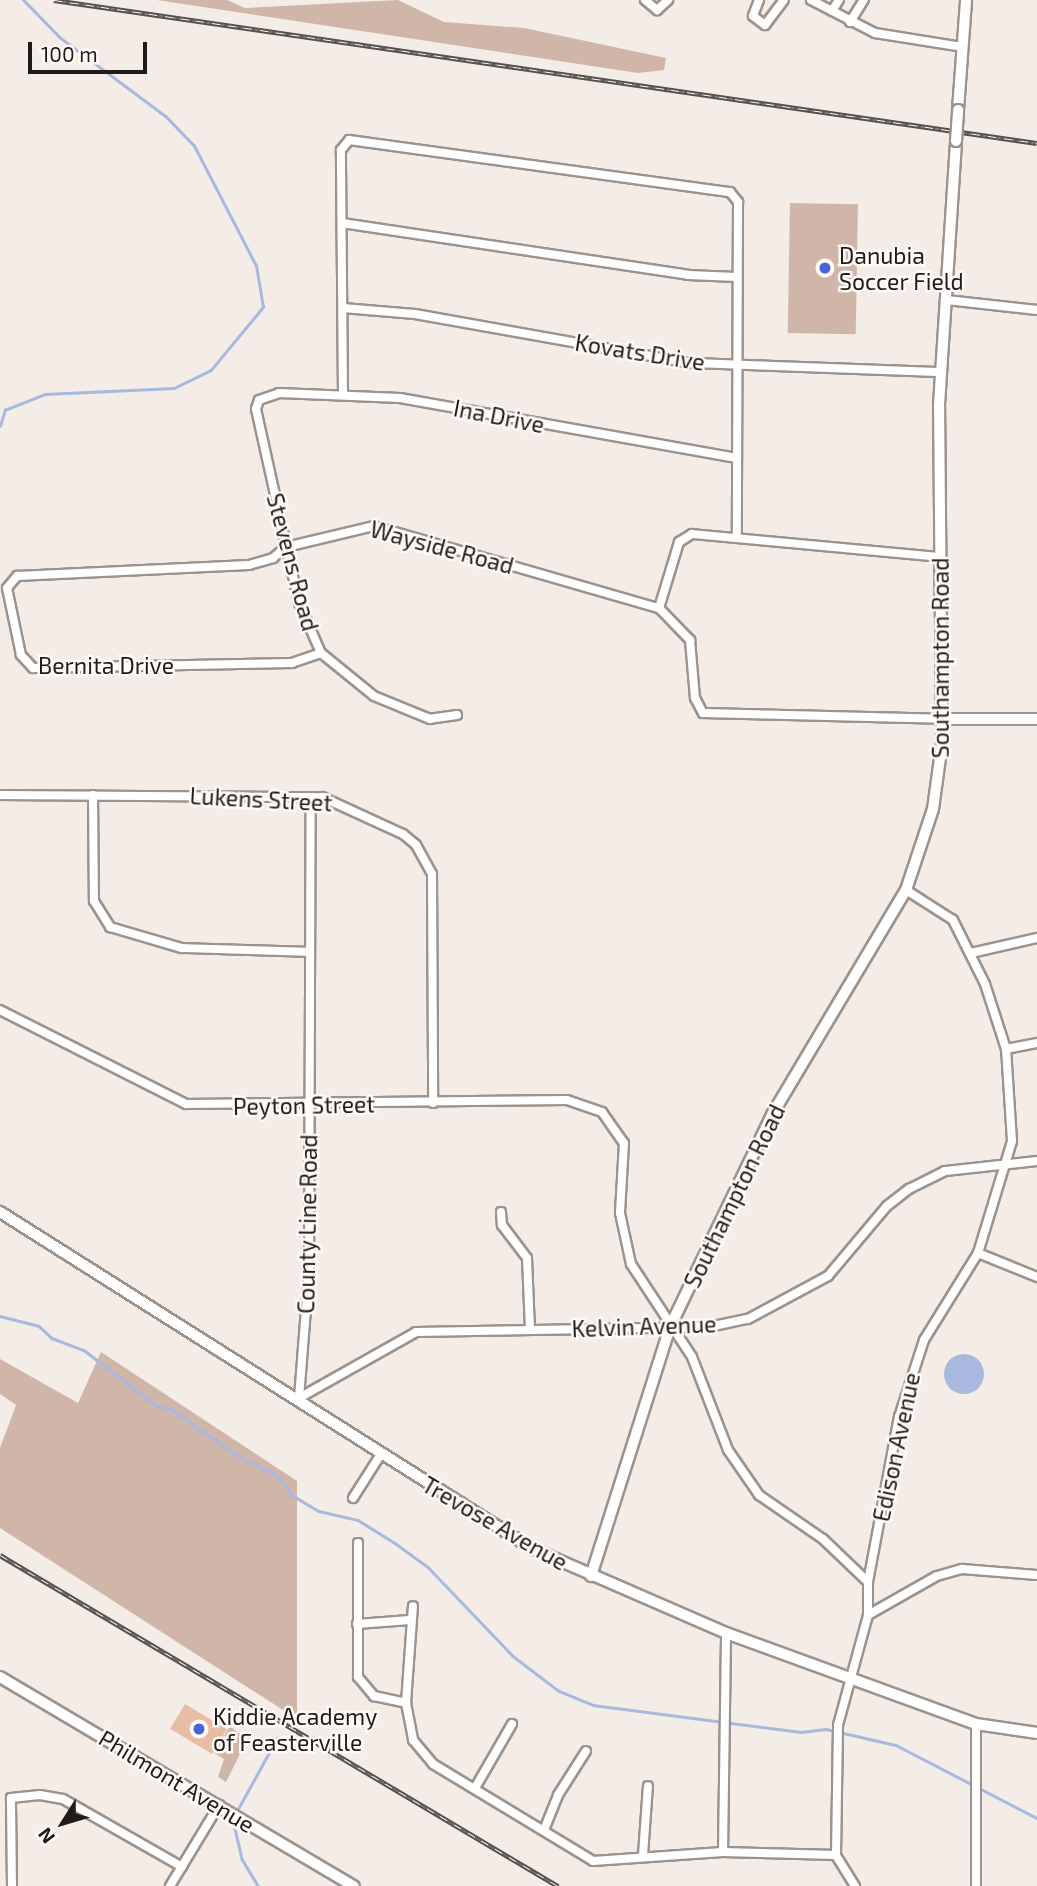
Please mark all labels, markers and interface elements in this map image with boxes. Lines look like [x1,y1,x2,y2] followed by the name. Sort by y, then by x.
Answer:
[32,28,150,72] scale bar
[41,41,98,66] text: 100 m
[839,241,964,295] place label: Danubia Soccer Field
[817,260,833,276] marker: Danubia Soccer Field
[573,328,707,376] street label: Kovats Drive
[451,394,547,438] street label: Ina Drive
[261,490,325,634] street label: Stevens Road
[367,515,517,579] street label: Wayside Road
[926,558,954,758] street label: Southampton Road
[38,651,174,679] street label: Bernita Drive
[189,781,333,817] street label: Lukens Street
[233,1090,375,1120] street label: Peyton Street
[678,1100,790,1292] street label: Southampton Road
[292,1134,322,1314] street label: County Line Road
[571,1310,717,1342] street label: Kelvin Avenue
[867,1370,925,1524] street label: Edison Avenue
[417,1470,573,1576] street label: Trevose Avenue
[213,1702,378,1756] place label: Kiddie Academy of Feasterville
[191,1721,207,1737] marker: Kiddie Academy of Feasterville
[94,1724,260,1838] street label: Philmont Avenue
[28,1788,98,1858] north arrow
[33,1824,59,1848] text: N

